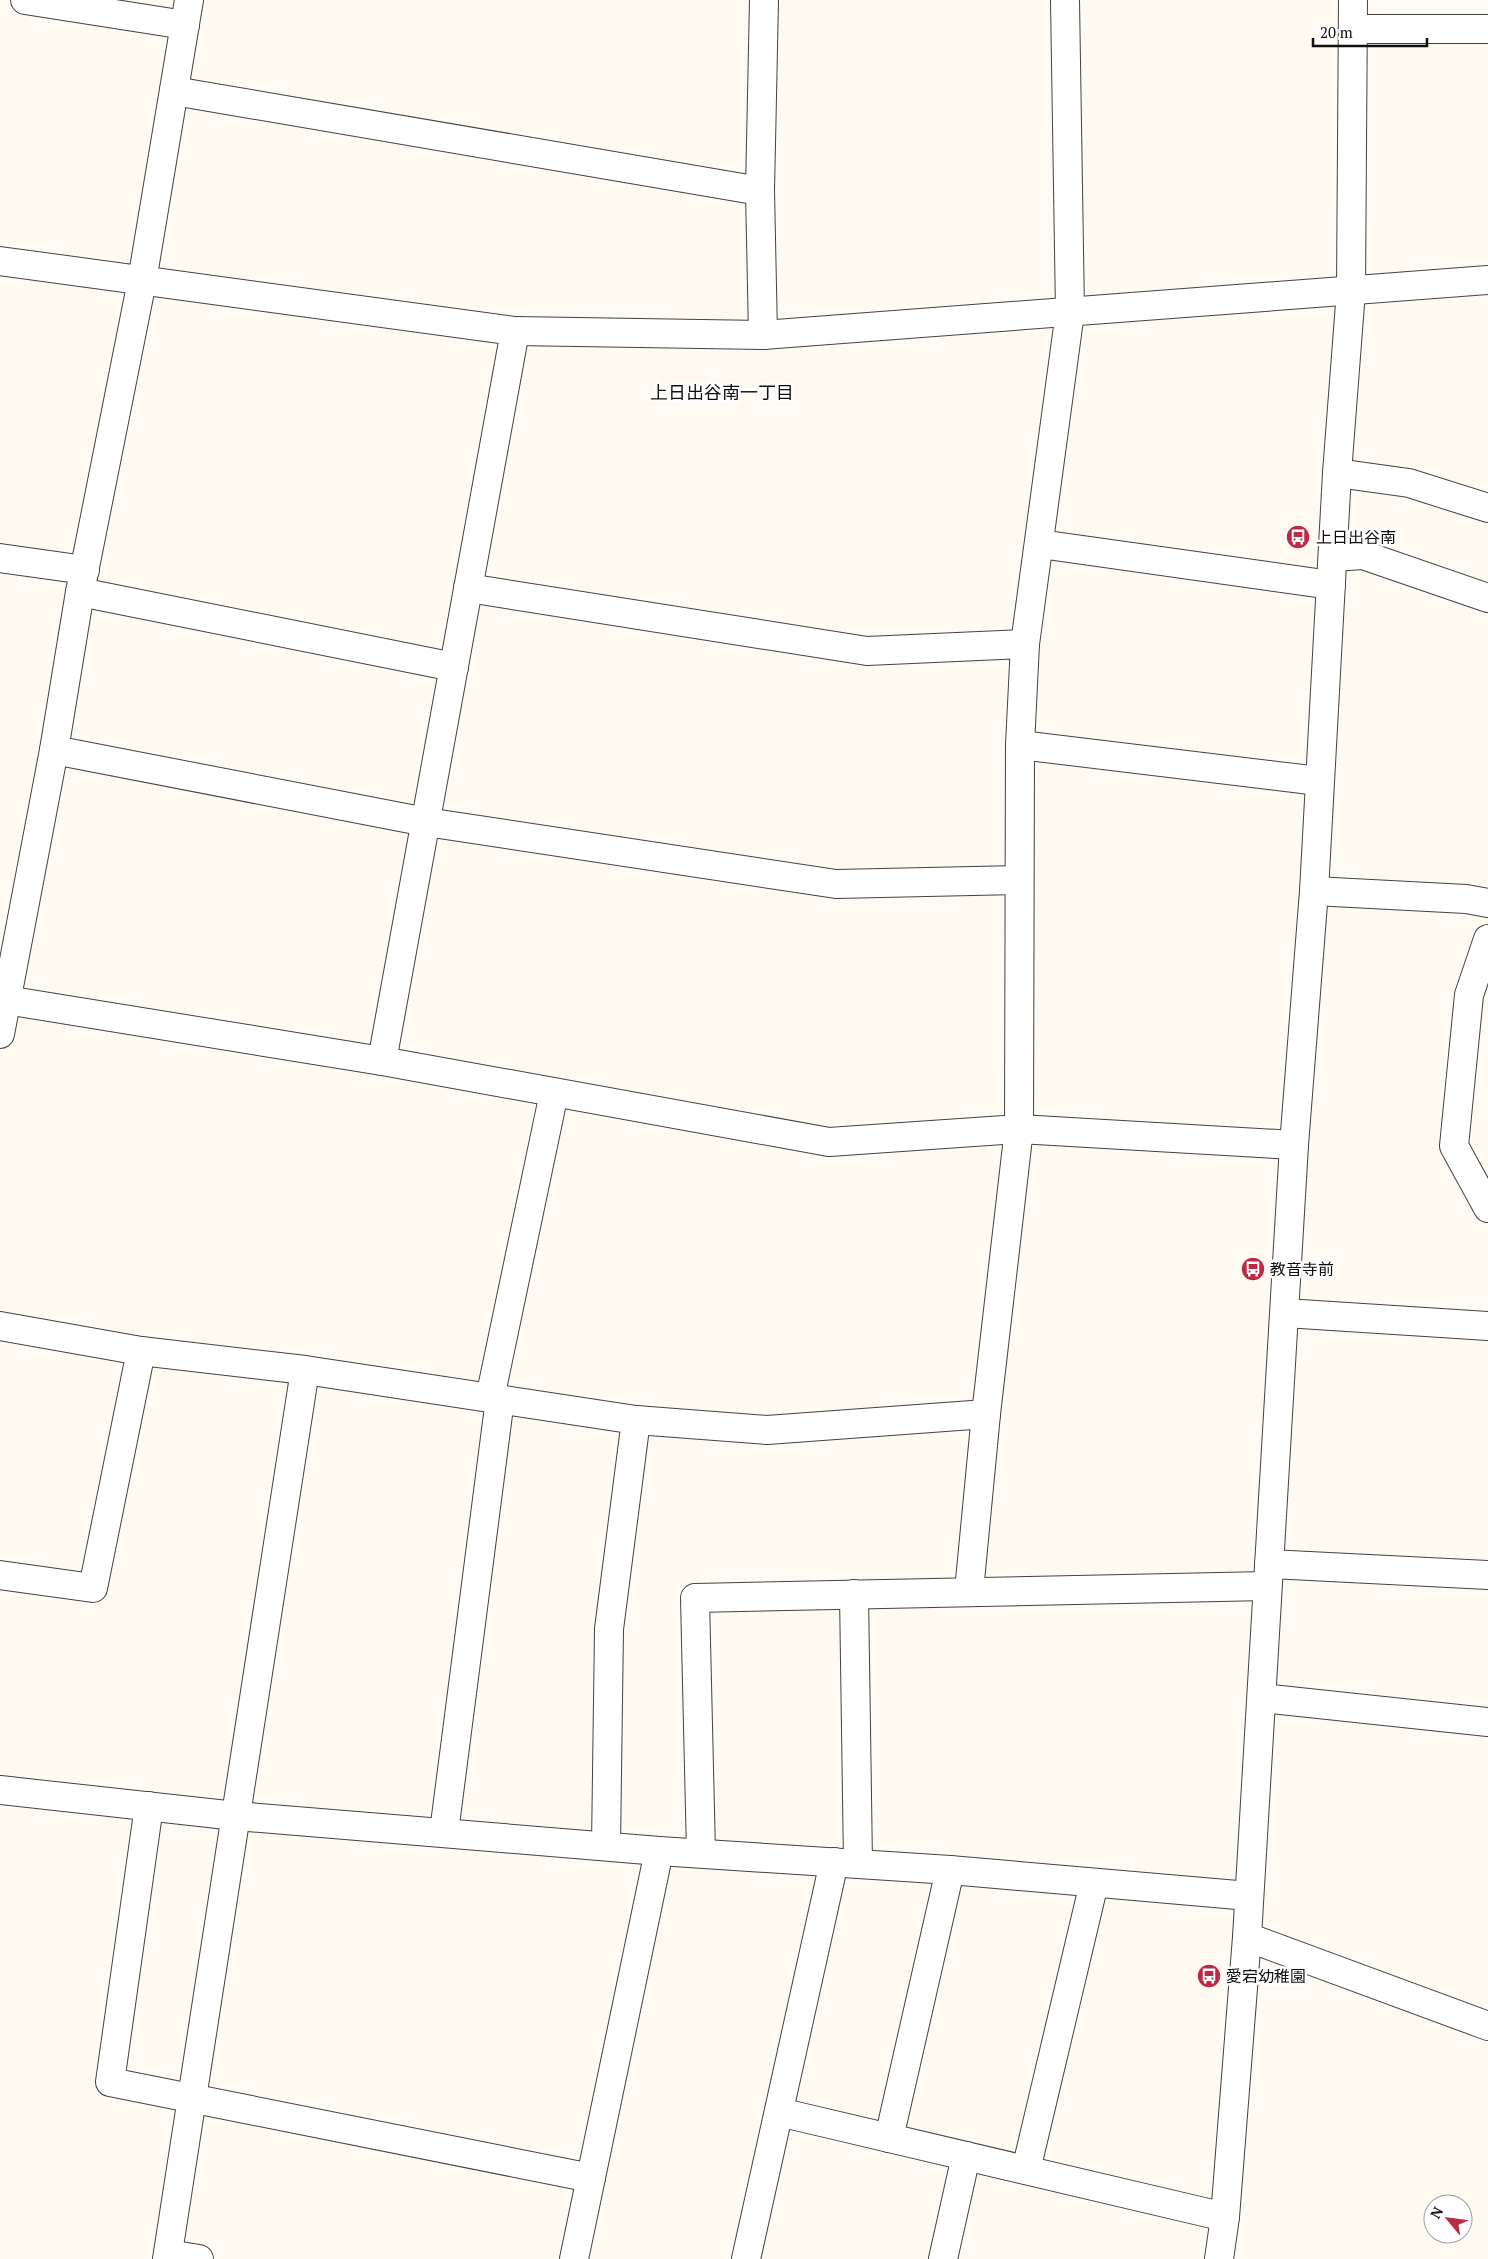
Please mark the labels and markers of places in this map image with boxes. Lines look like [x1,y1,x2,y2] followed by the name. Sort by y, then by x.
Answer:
[1285,524,1311,550] bus stop icon: 上日出谷南
[1316,526,1396,548] place label: 上日出谷南
[1240,1256,1266,1282] bus stop icon: 教音寺前
[1270,1258,1334,1280] place label: 教音寺前
[1196,1963,1222,1989] bus stop icon: 愛宕幼稚園
[1226,1965,1306,1987] place label: 愛宕幼稚園

